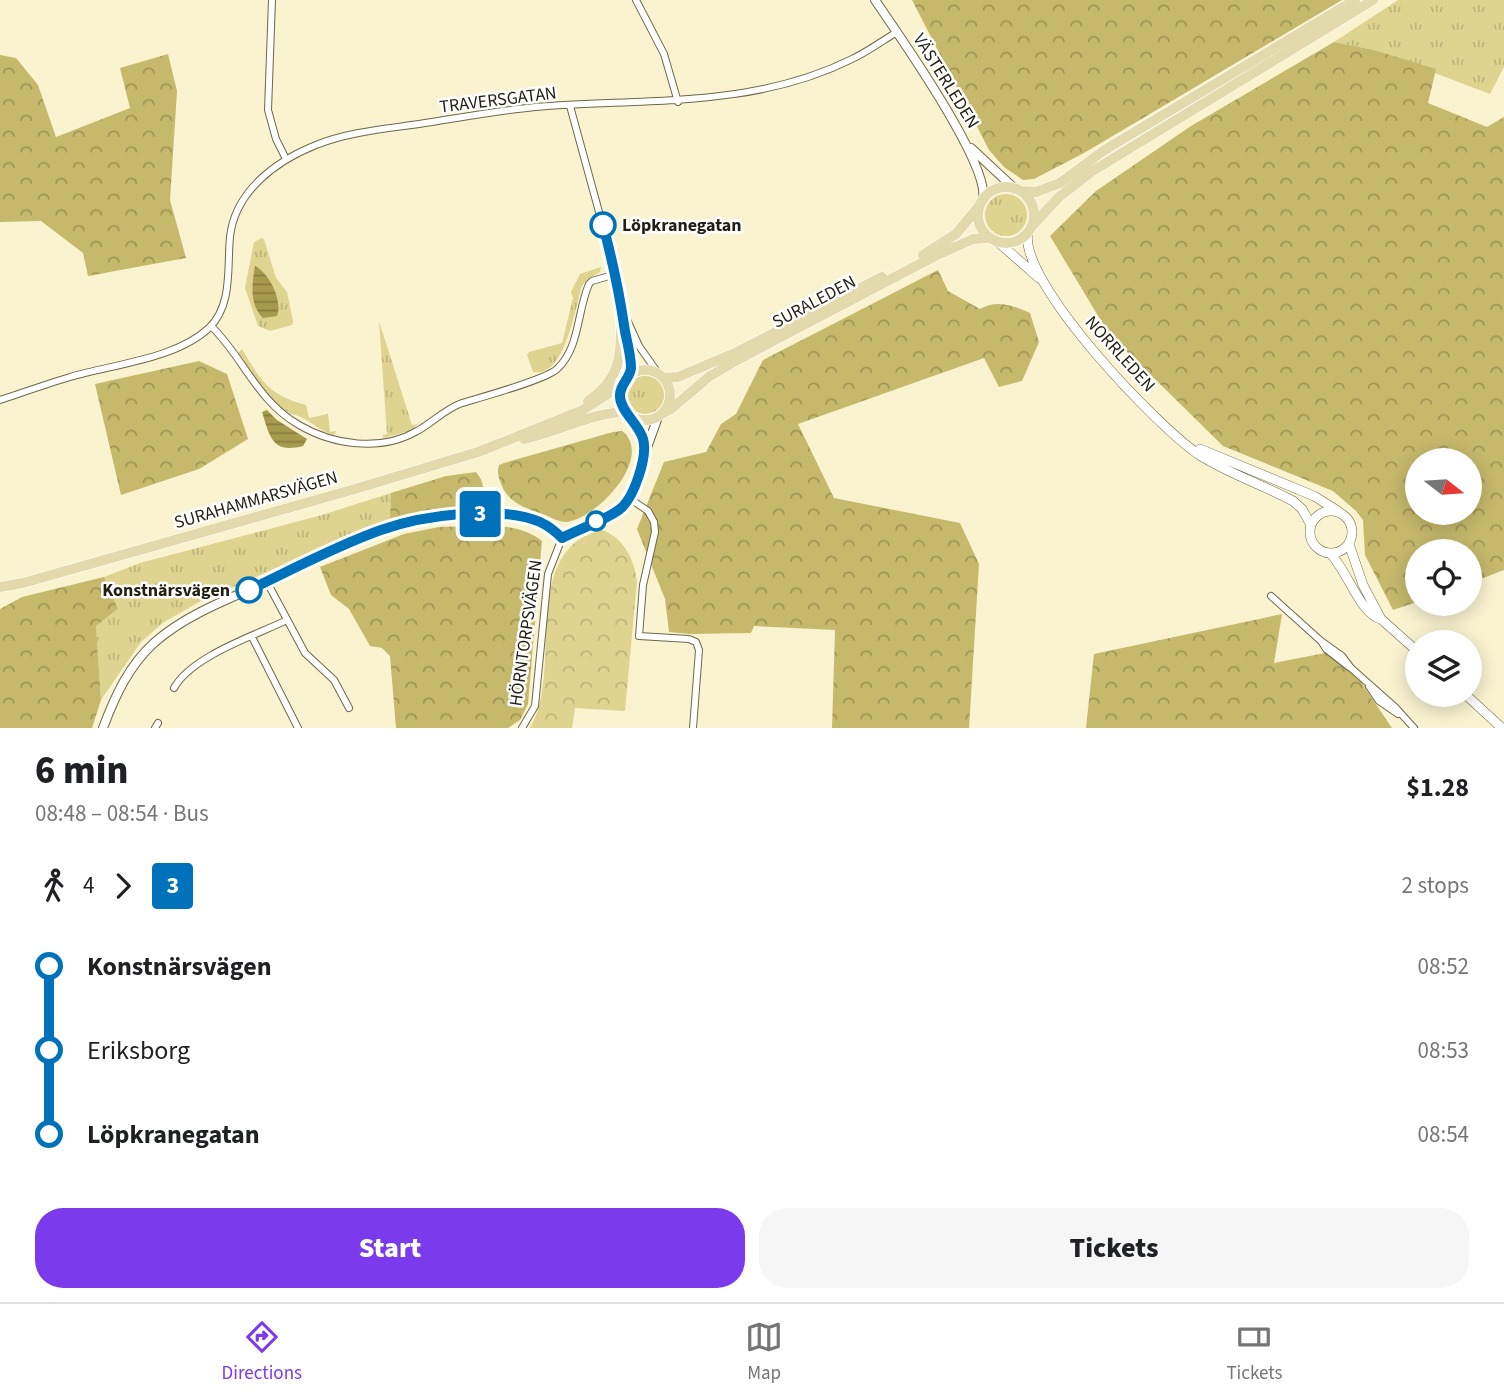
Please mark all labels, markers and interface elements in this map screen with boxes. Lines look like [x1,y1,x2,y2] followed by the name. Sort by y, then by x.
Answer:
[907,29,985,133] street label: VÄSTERLEDEN
[438,80,558,120] street label: TRAVERSGATAN
[590,212,616,238] marker: Löpkranegatan
[622,213,742,238] place label: Löpkranegatan
[768,269,860,335] street label: SURALEDEN
[1079,311,1161,397] street label: NORRLEDEN
[1405,448,1482,525] north arrow
[1405,448,1482,707] map controls
[171,465,341,535] street label: SURAHAMMARSVÄGEN
[457,491,503,537] line badge: 3
[474,496,486,531] text: 3
[586,511,606,531] unlabelled marker
[1405,539,1482,616] button: locate
[503,558,549,708] street label: HÖRNTORPSVÄGEN
[236,577,262,603] marker: Konstnärsvägen
[102,578,230,603] place label: Konstnärsvägen
[1405,630,1482,707] button: layers
[35,744,128,798] text: 6 min
[1406,769,1469,806] text: $1.28
[35,797,209,830] text: 08:48 – 08:54 · Bus
[35,867,73,905] icon: walk
[104,867,142,905] icon: forward
[166,868,179,903] text: 3
[83,869,94,902] text: 4
[1402,869,1469,902] text: 2 stops
[87,948,272,985] text: Konstnärsvägen
[1418,950,1469,983] text: 08:52
[87,1032,190,1069] text: Eriksborg
[1418,1034,1469,1067] text: 08:53
[87,1116,260,1153] text: Löpkranegatan
[1418,1118,1469,1151] text: 08:54
[35,1208,745,1288] button: Start
[759,1208,1469,1288] button: Tickets
[222,1318,302,1387] tab: Directions
[745,1318,783,1387] tab: Map
[1226,1318,1282,1387] tab: Tickets

